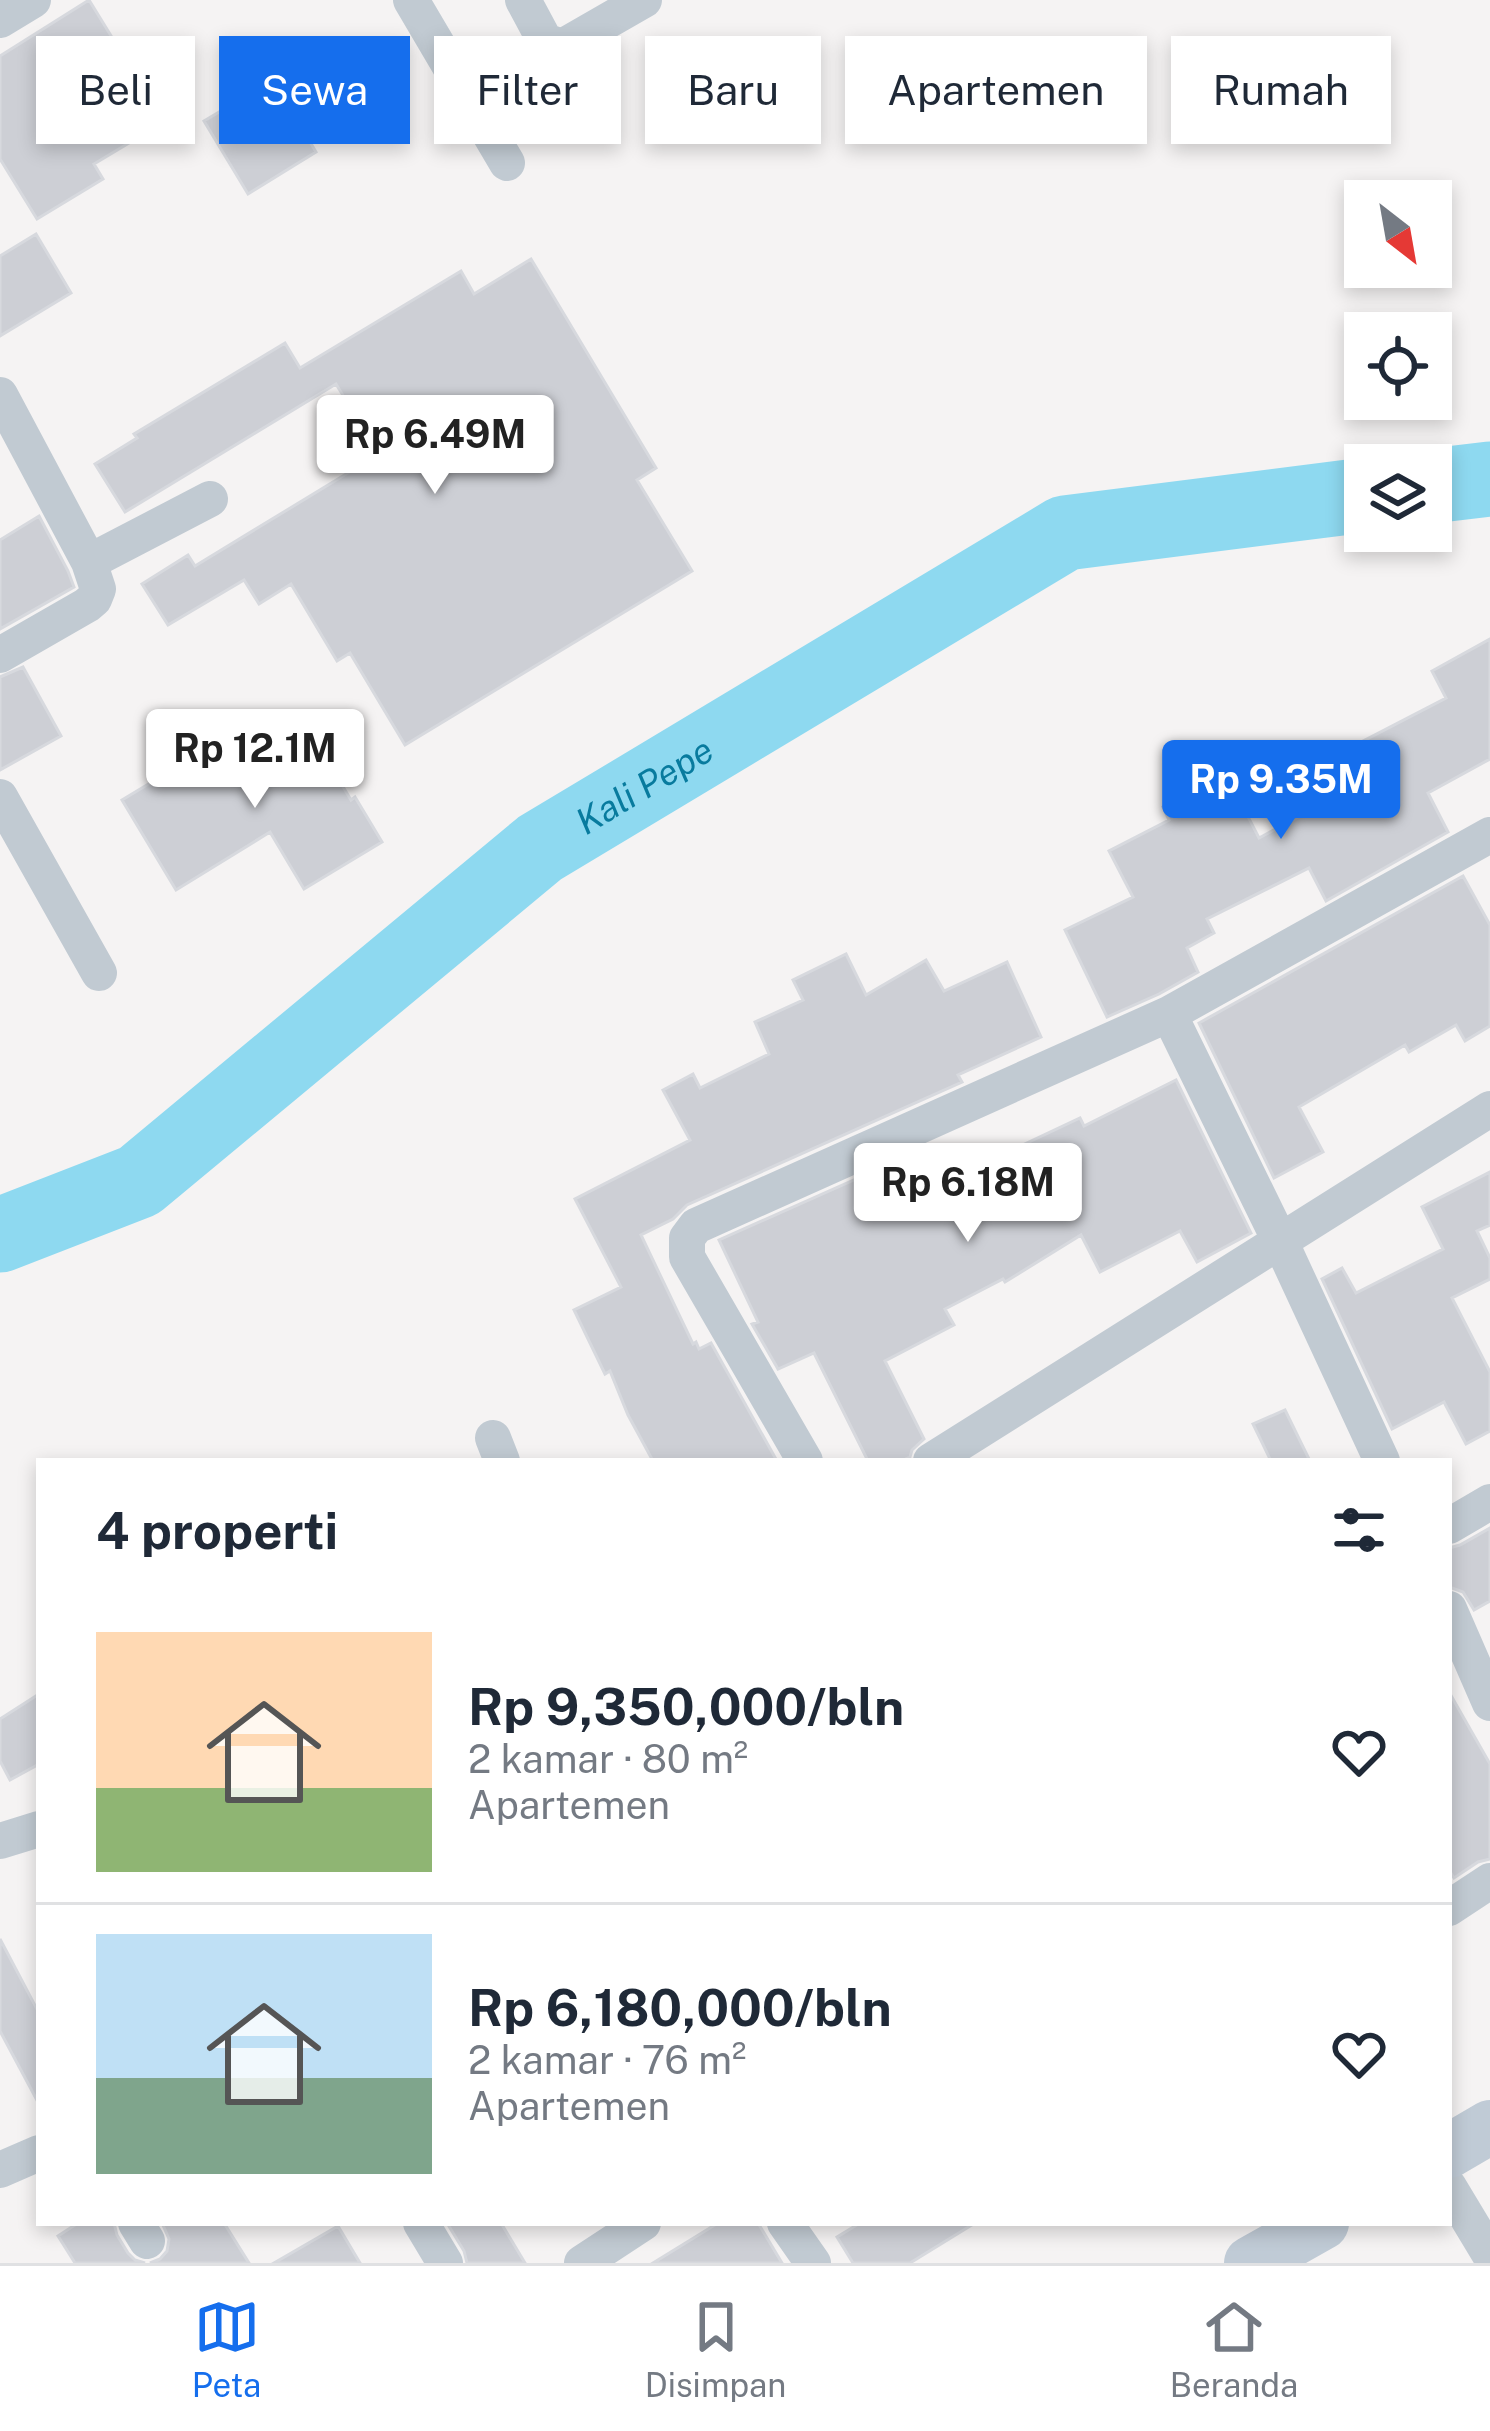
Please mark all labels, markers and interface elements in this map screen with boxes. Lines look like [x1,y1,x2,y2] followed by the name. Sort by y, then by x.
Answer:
[36,36,195,144] chip: Beli
[219,36,410,144] chip: Sewa
[434,36,621,144] chip: Filter
[645,36,821,144] chip: Baru
[845,36,1147,144] chip: Apartemen
[1171,36,1391,144] chip: Rumah
[1344,180,1452,288] north arrow
[1344,180,1452,552] map controls
[1344,312,1452,420] button: locate
[311,395,559,497] pin: Rp 6.49M
[344,411,526,457] text: Rp 6.49M
[1344,444,1452,552] button: layers
[131,709,379,811] pin: Rp 12.1M
[173,725,337,771] text: Rp 12.1M
[568,728,720,843] water label: Kali Pepe
[1157,740,1405,842] pin: Rp 9.35M
[1189,756,1373,802] text: Rp 9.35M
[844,1143,1092,1245] pin: Rp 6.18M
[881,1159,1055,1205] text: Rp 6.18M
[1326,1497,1392,1563] icon: filters
[96,1501,338,1560] text: 4 properti
[468,1677,904,1736] text: Rp 9,350,000/bln
[192,1680,336,1824] icon: home
[1326,1719,1392,1785] icon: heart
[468,1736,748,1782] text: 2 kamar · 80 m²
[468,1782,670,1828] text: Apartemen
[468,1978,892,2037] text: Rp 6,180,000/bln
[192,1982,336,2126] icon: home
[1326,2021,1392,2087] icon: heart
[468,2037,746,2083] text: 2 kamar · 76 m²
[468,2083,670,2129] text: Apartemen
[192,2294,261,2404] tab: Peta
[645,2294,786,2404] tab: Disimpan
[1170,2294,1298,2404] tab: Beranda

